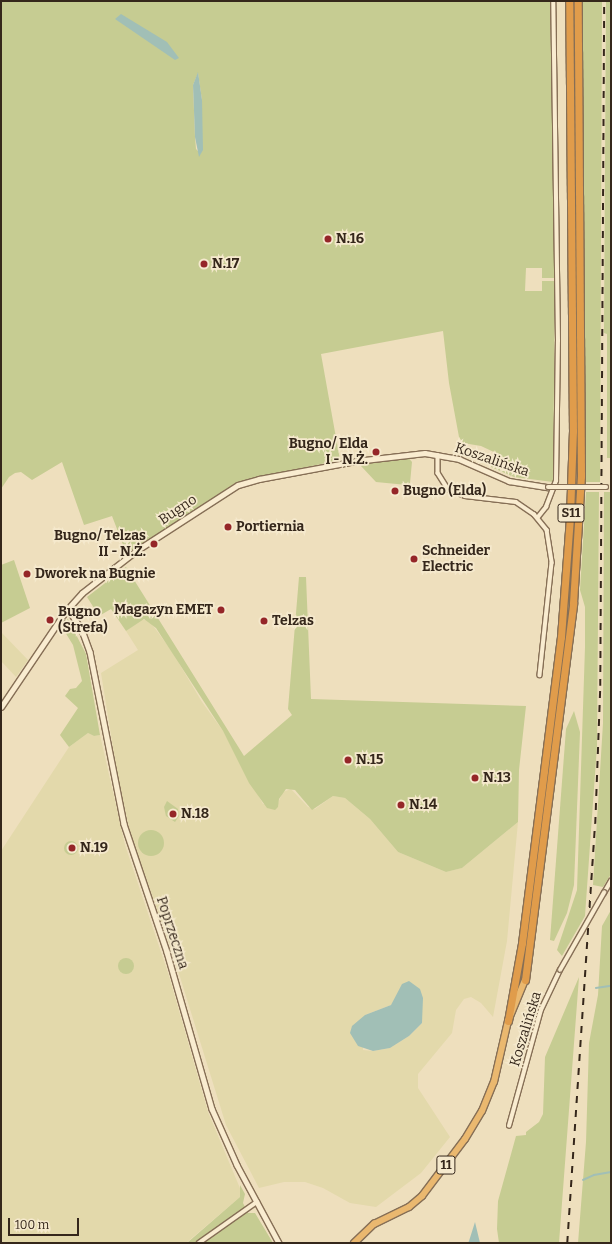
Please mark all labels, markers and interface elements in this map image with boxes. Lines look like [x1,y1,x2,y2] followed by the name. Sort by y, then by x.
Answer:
[336,231,364,247] place label: N.16
[323,234,333,244] marker: N.16
[212,256,239,272] place label: N.17
[199,259,209,269] marker: N.17
[289,436,368,468] place label: Bugno/ Elda I - N.Ż.
[453,439,531,481] street label: Koszalińska
[371,447,381,457] marker: Bugno/ Elda I - N.Ż.
[403,483,486,499] place label: Bugno (Elda)
[390,486,400,496] marker: Bugno (Elda)
[156,491,200,529] street label: Bugno
[557,502,585,524] road number: S11
[236,519,304,535] place label: Portiernia
[223,522,233,532] marker: Portiernia
[54,528,146,560] place label: Bugno/ Telzas II - N.Ż.
[149,539,159,549] marker: Bugno/ Telzas II - N.Ż.
[422,543,490,576] place label: Schneider Electric
[409,554,419,564] marker: Schneider Electric
[35,566,156,582] place label: Dworek na Bugnie
[22,569,32,579] marker: Dworek na Bugnie
[114,602,213,618] place label: Magazyn EMET
[58,604,108,636] place label: Bugno (Strefa)
[216,605,226,615] marker: Magazyn EMET
[272,613,314,629] place label: Telzas
[45,615,55,625] marker: Bugno (Strefa)
[259,616,269,626] marker: Telzas
[356,752,383,768] place label: N.15
[343,755,353,765] marker: N.15
[483,770,511,786] place label: N.13
[470,773,480,783] marker: N.13
[409,797,437,813] place label: N.14
[396,800,406,810] marker: N.14
[181,806,209,822] place label: N.18
[168,809,178,819] marker: N.18
[80,840,108,856] place label: N.19
[67,843,77,853] marker: N.19
[152,894,192,972] street label: Poprzeczna
[507,990,545,1068] street label: Koszalińska
[436,1154,456,1176] road number: 11
[10,1210,81,1236] scale bar
[15,1218,49,1232] text: 100 m

